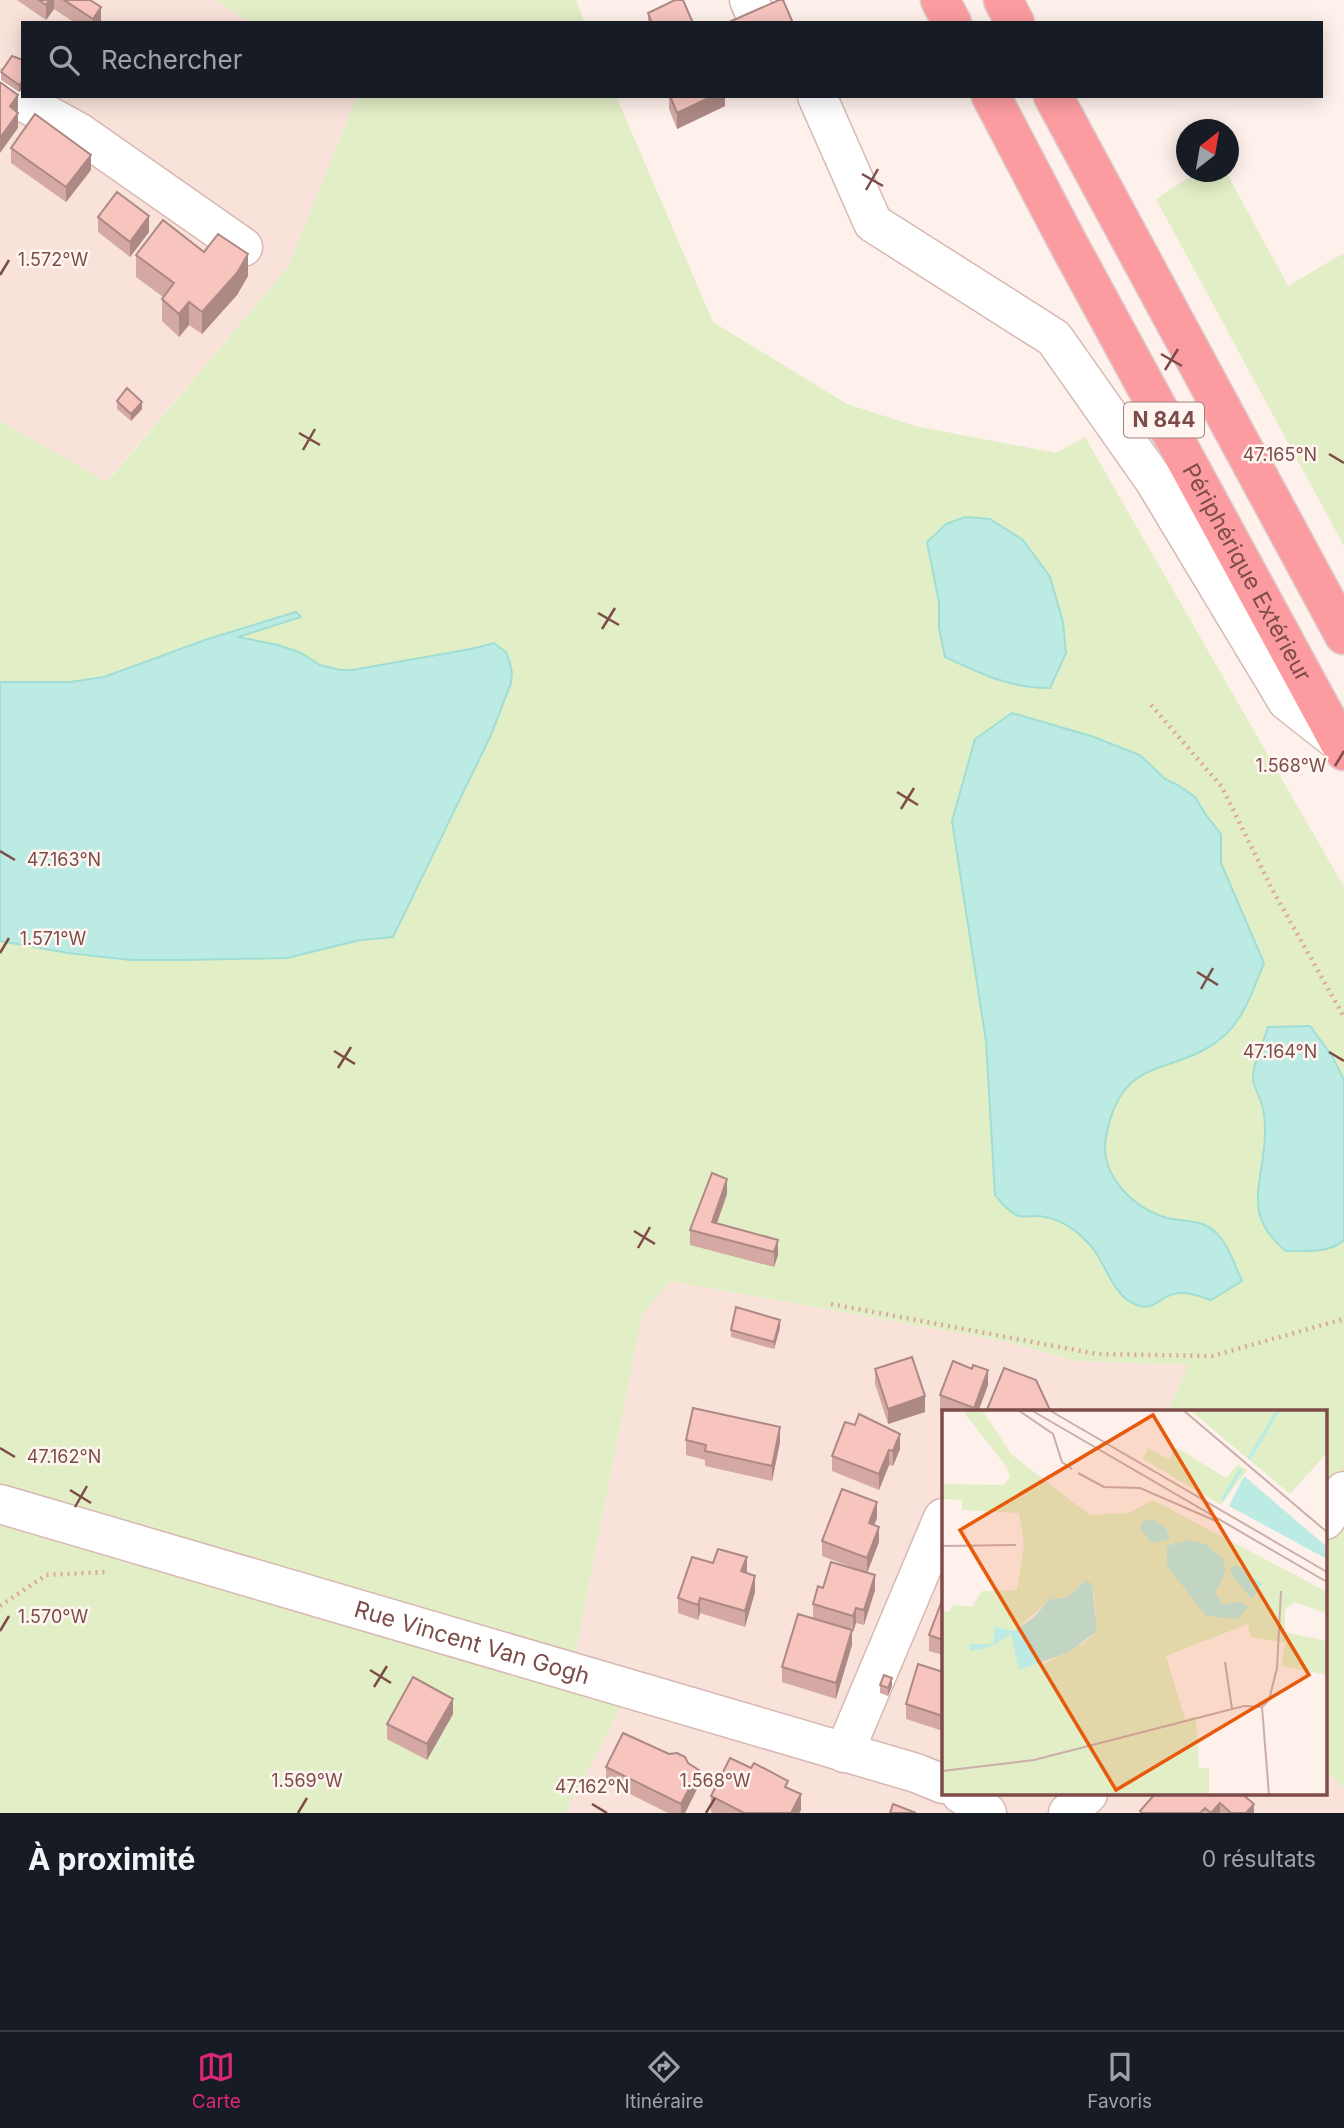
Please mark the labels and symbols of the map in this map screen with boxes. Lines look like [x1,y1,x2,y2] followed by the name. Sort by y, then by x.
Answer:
[1176,119,1239,182] north arrow
[18,249,88,270] text: 1.572°W
[1124,402,1204,438] road number: N 844
[1243,444,1317,465] text: 47.165°N
[1177,459,1318,687] street label: Périphérique Extérieur
[1255,755,1327,776] text: 1.568°W
[27,849,101,870] text: 47.163°N
[20,928,87,949] text: 1.571°W
[1243,1041,1317,1062] text: 47.164°N
[942,1410,1326,1796] inset map
[27,1446,101,1467] text: 47.162°N
[351,1595,593,1690] street label: Rue Vincent Van Gogh
[18,1606,88,1627] text: 1.570°W
[271,1770,343,1791] text: 1.569°W
[679,1770,751,1791] text: 1.568°W
[555,1776,629,1797] text: 47.162°N

